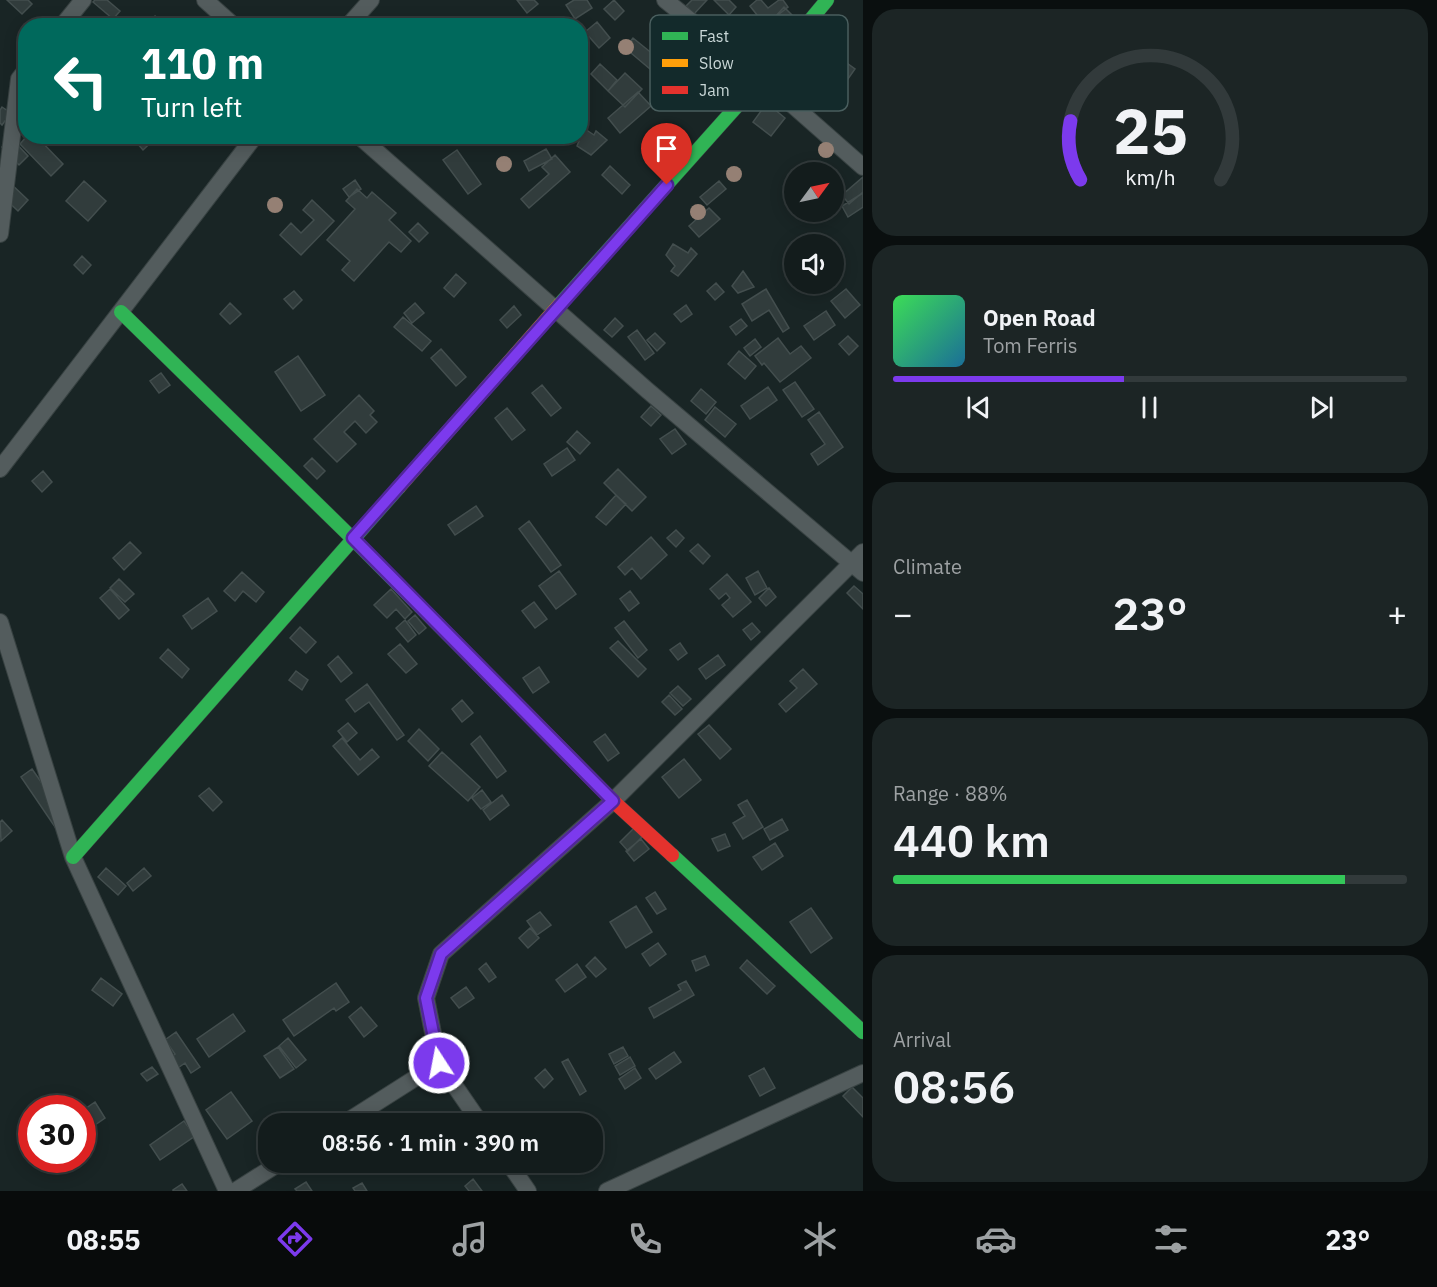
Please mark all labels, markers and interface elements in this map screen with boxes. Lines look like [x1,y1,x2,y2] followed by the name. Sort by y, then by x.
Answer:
[650,15,848,111] legend
[699,26,729,46] text: Fast
[141,36,264,91] text: 110 m
[42,42,120,120] icon: left
[699,53,734,73] text: Slow
[699,80,730,100] text: Jam
[141,89,242,124] text: Turn left
[1113,90,1187,171] text: 25
[641,123,692,185] pin
[650,132,683,165] icon: arrive
[784,162,844,222] north arrow
[784,162,844,294] map controls
[1125,163,1175,191] text: km/h
[784,234,844,294] button: sound
[983,303,1096,332] text: Open Road
[983,332,1078,359] text: Tom Ferris
[962,391,995,424] icon: previous
[1133,391,1166,424] icon: pause
[1305,391,1338,424] icon: next
[893,553,962,580] text: Climate
[1112,584,1188,642] text: 23°
[893,592,913,635] text: −
[1387,592,1407,635] text: +
[893,780,1008,807] text: Range · 88%
[893,811,1050,869] text: 440 km
[893,1026,951,1053] text: Arrival
[407,1031,471,1095] position arrow
[893,1057,1015,1115] text: 08:56
[18,1095,96,1173] speed limit sign: 30
[322,1128,539,1157] text: 08:56 · 1 min · 390 m
[274,1218,316,1260] icon: directions
[449,1218,491,1260] icon: music
[624,1218,666,1260] icon: phone
[799,1218,841,1260] icon: climate
[975,1218,1017,1260] icon: car
[1150,1218,1192,1260] icon: filters
[67,1222,140,1257] text: 08:55
[1325,1222,1370,1257] text: 23°

